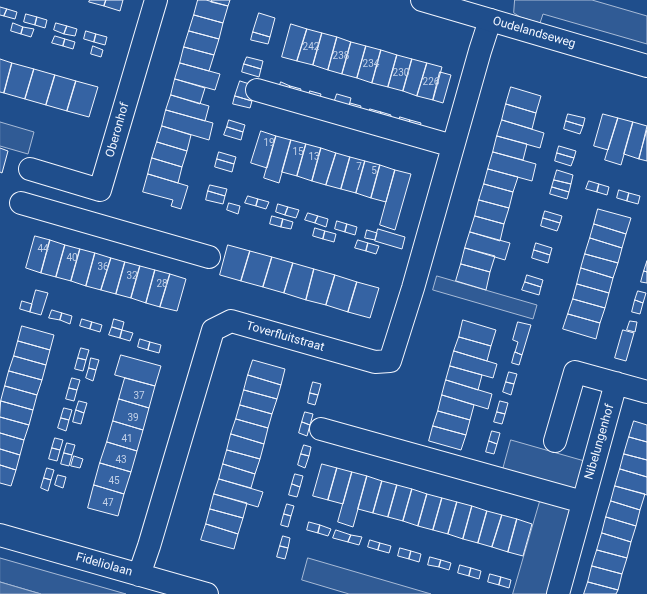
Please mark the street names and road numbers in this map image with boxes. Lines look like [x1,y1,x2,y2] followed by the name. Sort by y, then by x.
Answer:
[491,14,577,52] street label: Oudelandseweg
[103,101,133,159] street label: Oberonhof
[244,319,326,355] street label: Toverfluitstraat
[582,402,618,482] street label: Nibelungenhof
[74,550,134,580] street label: Fideliolaan

